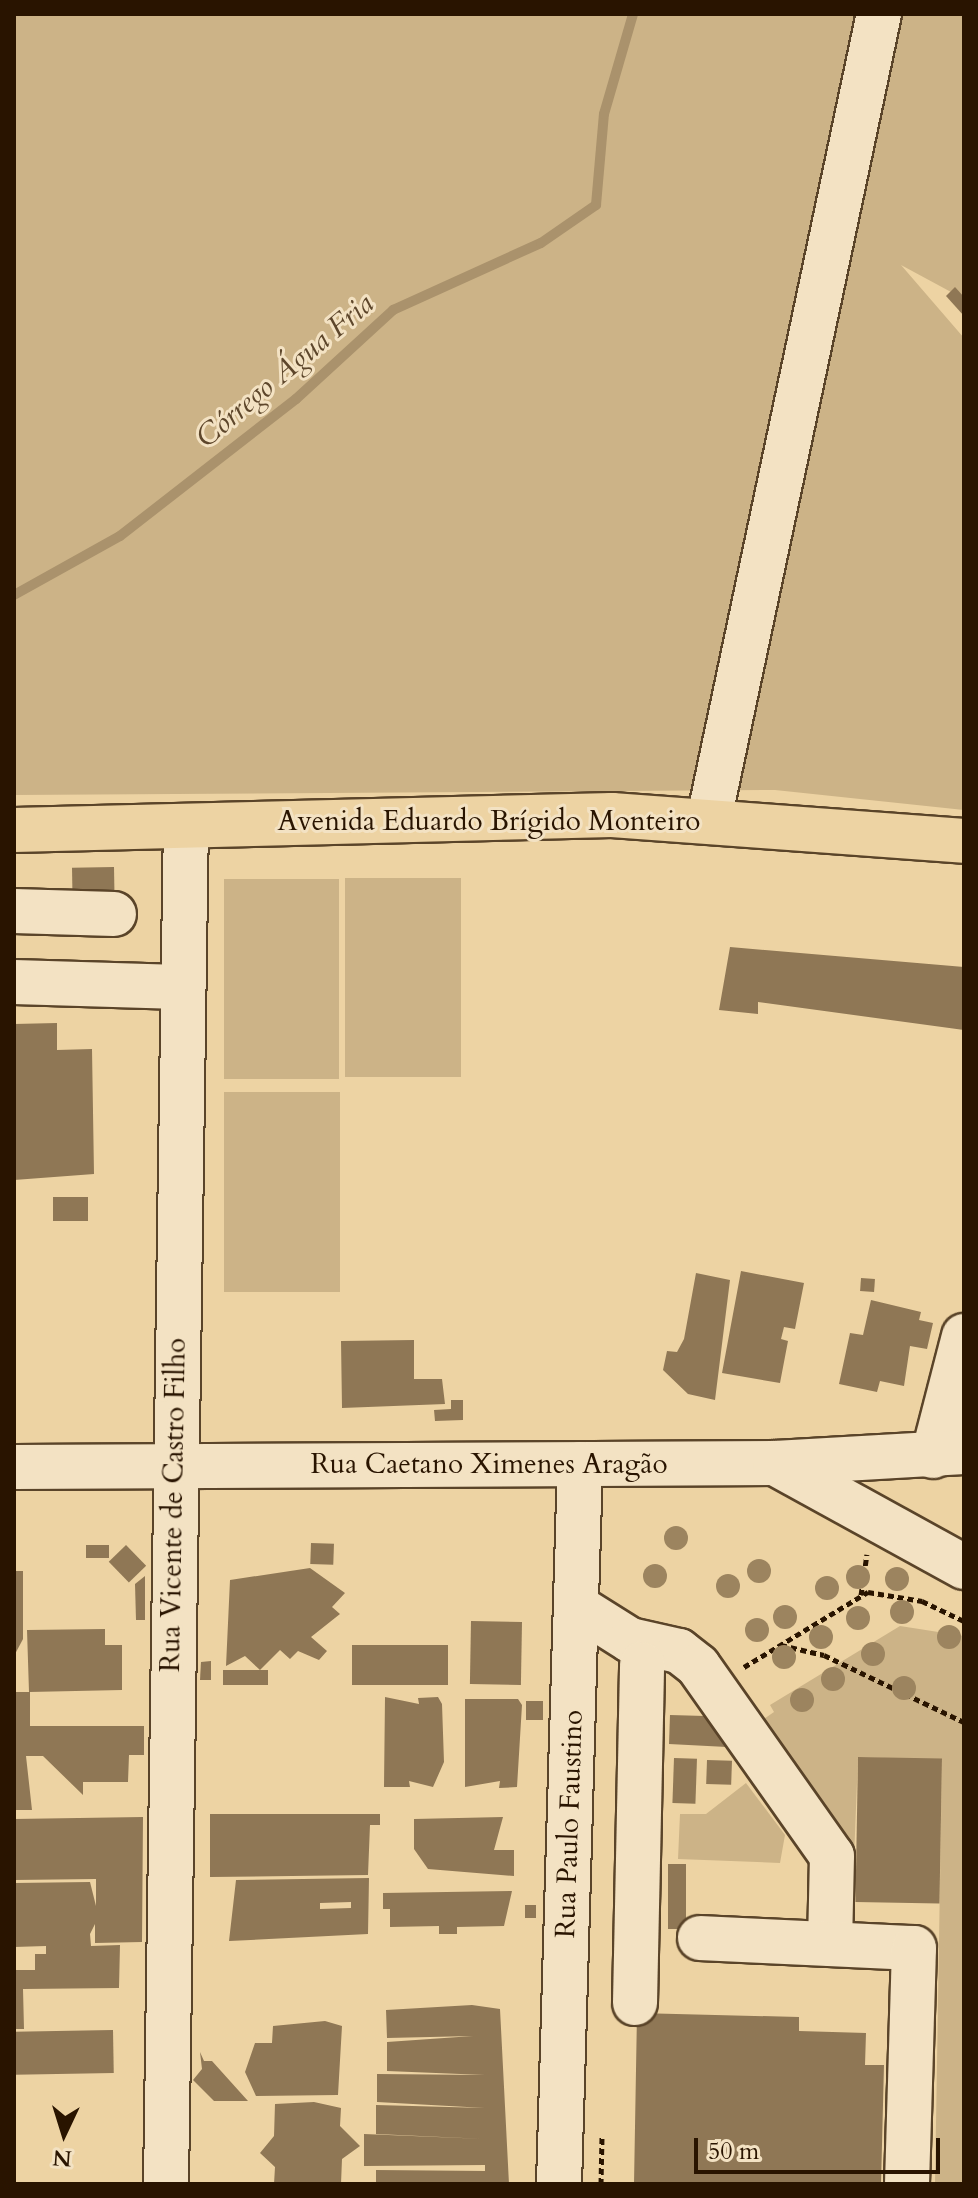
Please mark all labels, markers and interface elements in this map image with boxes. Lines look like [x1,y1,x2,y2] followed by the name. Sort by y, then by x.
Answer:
[189,286,381,456] water label: Córrego Água Fria
[278,804,700,838] street label: Avenida Eduardo Brígido Monteiro
[153,1337,193,1673] street label: Rua Vicente de Castro Filho
[310,1447,668,1481] street label: Rua Caetano Ximenes Aragão
[548,1709,590,1939] street label: Rua Paulo Faustino
[24,2094,104,2174] north arrow
[698,2122,944,2172] scale bar
[708,2135,759,2168] text: 50 m
[52,2142,73,2174] text: N

